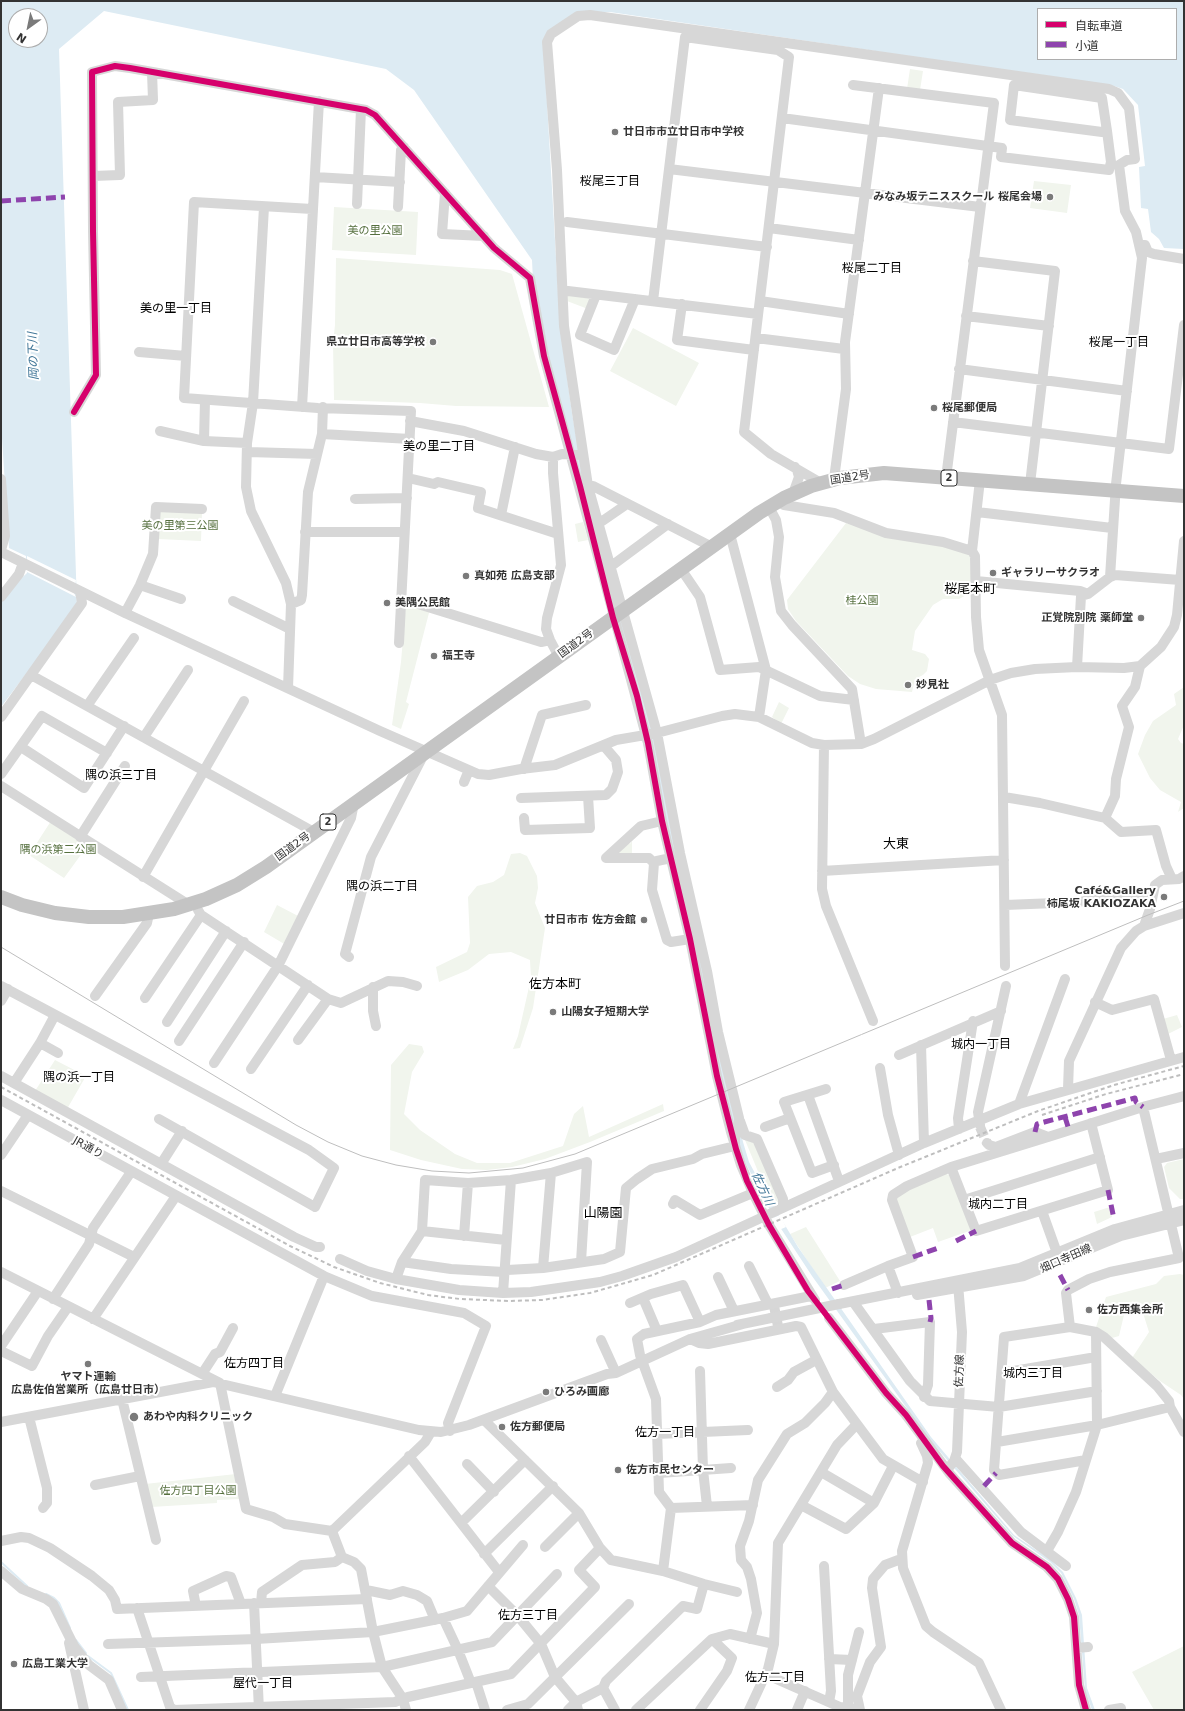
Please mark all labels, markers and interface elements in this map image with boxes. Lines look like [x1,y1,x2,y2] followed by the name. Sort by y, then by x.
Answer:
[8,8,48,48] north arrow
[1037,8,1177,60] legend
[1075,19,1123,33] text: 自転車道
[14,30,29,46] text: N
[1075,39,1099,53] text: 小道
[623,125,744,139] place label: 廿日市市立廿日市中学校
[610,127,620,137] marker: 廿日市市立廿日市中学校
[580,175,640,189] district label: 桜尾三丁目
[873,190,1042,204] place label: みなみ坂テニススクール 桜尾会場
[1045,192,1055,202] marker: みなみ坂テニススクール 桜尾会場
[348,224,402,238] park label: 美の里公園
[842,262,902,276] district label: 桜尾二丁目
[140,302,212,316] district label: 美の里一丁目
[26,332,42,380] water label: 岡の下川
[326,335,425,349] place label: 県立廿日市高等学校
[1089,336,1149,350] district label: 桜尾一丁目
[428,337,438,347] marker: 県立廿日市高等学校
[942,401,997,415] place label: 桜尾郵便局
[929,403,939,413] marker: 桜尾郵便局
[403,440,475,454] district label: 美の里二丁目
[829,468,871,488] street label: 国道2号
[941,470,957,486] road number: 2
[142,519,218,533] park label: 美の里第三公園
[1001,566,1100,580] place label: ギャラリーサクラオ
[988,568,998,578] marker: ギャラリーサクラオ
[474,569,555,583] place label: 真如苑 広島支部
[461,571,471,581] marker: 真如苑 広島支部
[944,582,996,598] district label: 桜尾本町
[846,594,878,608] park label: 桂公園
[395,596,450,610] place label: 美隅公民館
[382,598,392,608] marker: 美隅公民館
[1041,611,1133,625] place label: 正覚院別院 薬師堂
[1136,613,1146,623] marker: 正覚院別院 薬師堂
[556,627,596,661] street label: 国道2号
[442,649,475,663] place label: 福王寺
[429,651,439,661] marker: 福王寺
[916,678,949,692] place label: 妙見社
[903,680,913,690] marker: 妙見社
[85,769,157,783] district label: 隅の浜三丁目
[320,814,336,830] road number: 2
[273,830,313,864] street label: 国道2号
[883,837,909,853] district label: 大東
[20,843,96,857] park label: 隅の浜第二公園
[346,880,418,894] district label: 隅の浜二丁目
[1047,884,1156,910] place label: Café&Gallery 柿尾坂 KAKIOZAKA
[1159,892,1169,902] marker: Café&Gallery 柿尾坂 KAKIOZAKA
[544,913,636,927] place label: 廿日市市 佐方会館
[639,915,649,925] marker: 廿日市市 佐方会館
[529,977,581,993] district label: 佐方本町
[561,1005,649,1019] place label: 山陽女子短期大学
[548,1007,558,1017] marker: 山陽女子短期大学
[951,1038,1011,1052] district label: 城内一丁目
[43,1071,115,1085] district label: 隅の浜一丁目
[70,1134,106,1162] street label: JR通り
[748,1170,776,1208] water label: 佐方川
[968,1198,1028,1212] district label: 城内二丁目
[584,1206,622,1222] district label: 山陽園
[1038,1242,1094,1276] street label: 畑口寺田線
[1097,1303,1163,1317] place label: 佐方西集会所
[1084,1305,1094,1315] marker: 佐方西集会所
[953,1354,967,1388] street label: 佐方線
[224,1357,284,1371] district label: 佐方四丁目
[83,1359,93,1369] marker: ヤマト運輸 広島佐伯営業所（広島廿日市）
[1003,1367,1063,1381] district label: 城内三丁目
[11,1370,165,1396] place label: ヤマト運輸 広島佐伯営業所（広島廿日市）
[554,1385,609,1399] place label: ひろみ画廊
[541,1387,551,1397] marker: ひろみ画廊
[143,1410,253,1424] place label: あわや内科クリニック
[128,1411,140,1423] marker: あわや内科クリニック
[510,1420,565,1434] place label: 佐方郵便局
[497,1422,507,1432] marker: 佐方郵便局
[635,1426,695,1440] district label: 佐方一丁目
[626,1463,714,1477] place label: 佐方市民センター
[613,1465,623,1475] marker: 佐方市民センター
[160,1484,236,1498] park label: 佐方四丁目公園
[498,1609,558,1623] district label: 佐方三丁目
[22,1657,88,1671] place label: 広島工業大学
[9,1659,19,1669] marker: 広島工業大学
[745,1671,805,1685] district label: 佐方二丁目
[233,1677,293,1691] district label: 屋代一丁目

